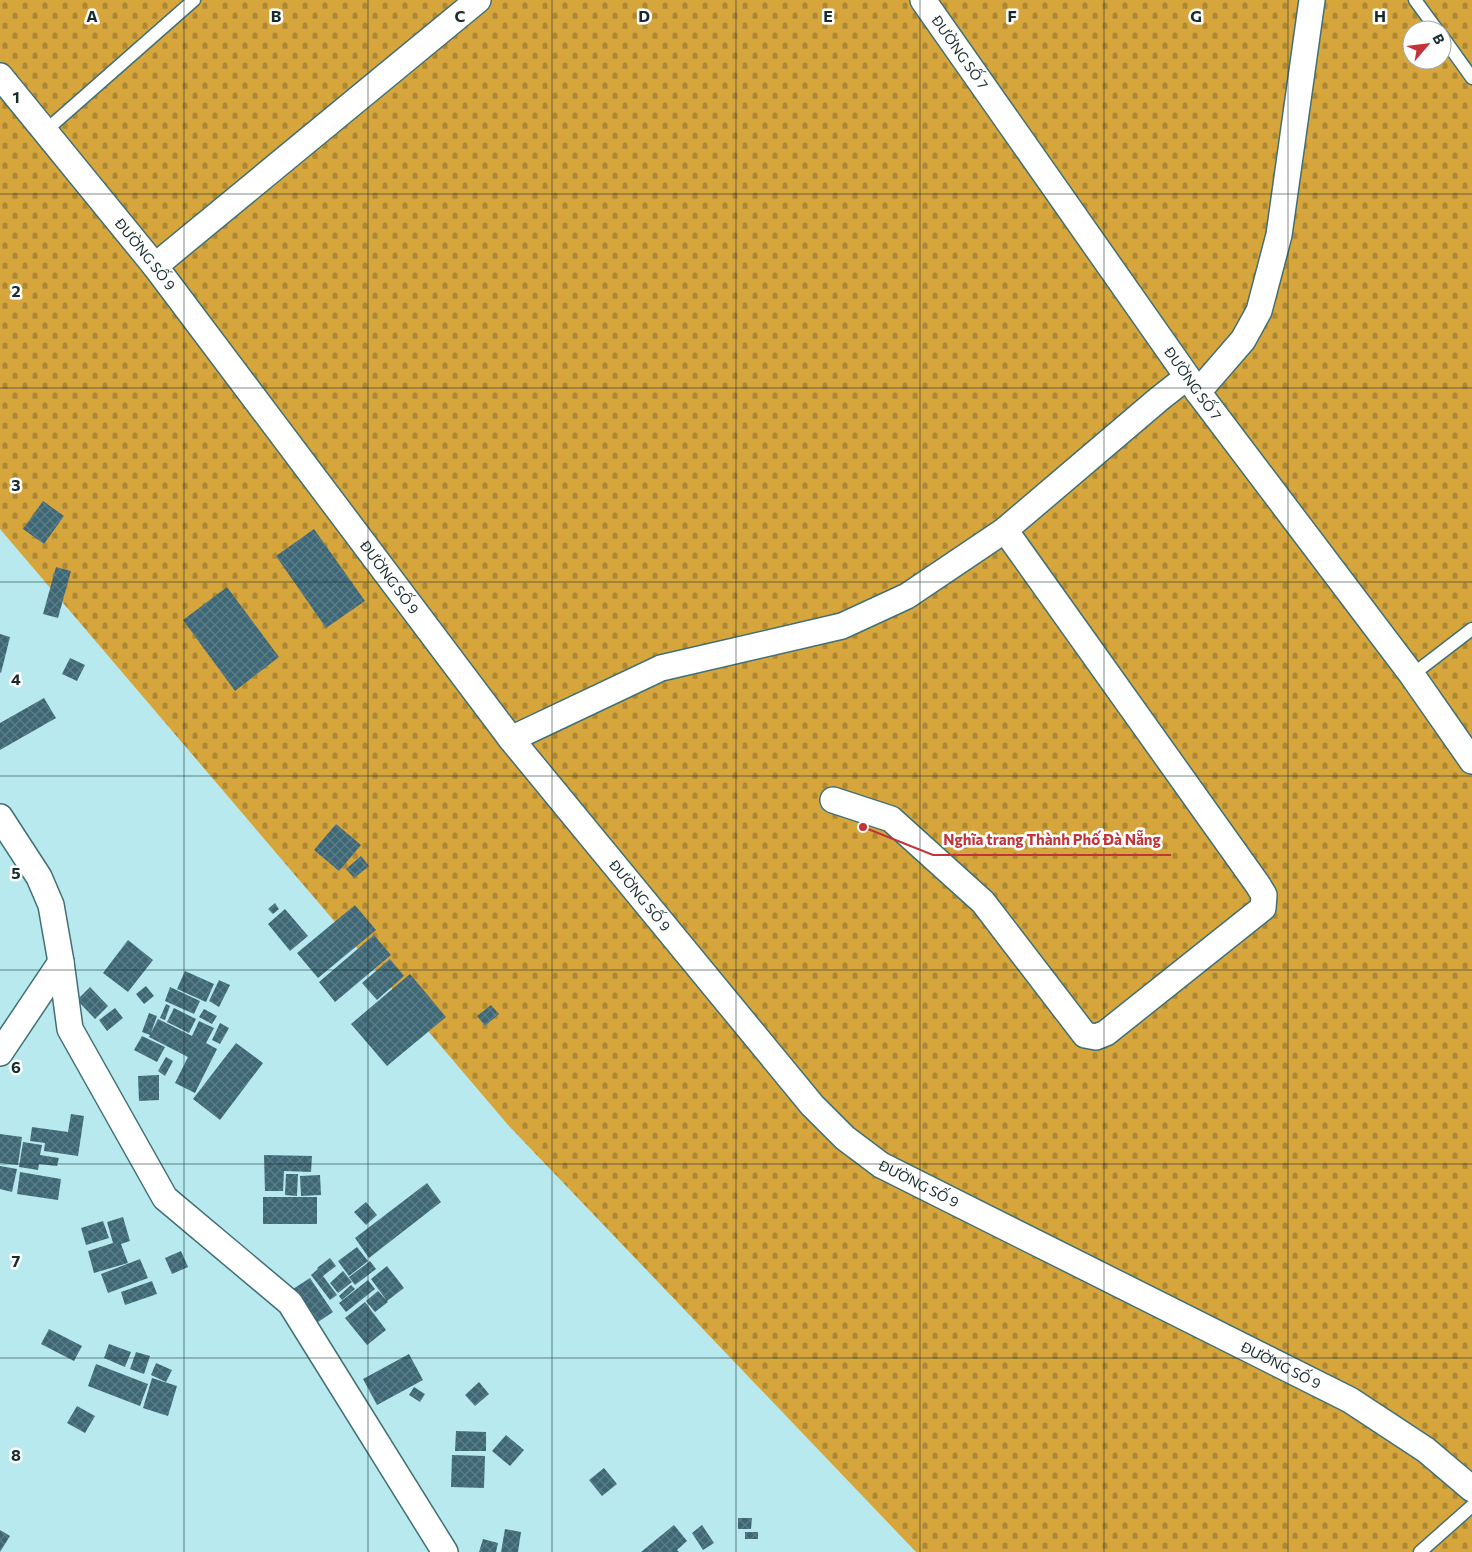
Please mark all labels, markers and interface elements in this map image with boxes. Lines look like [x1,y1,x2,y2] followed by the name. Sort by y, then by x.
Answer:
[86,6,98,25] text: A
[271,6,282,25] text: B
[455,6,466,25] text: C
[638,6,650,25] text: D
[823,6,833,25] text: E
[1007,6,1017,25] text: F
[1190,6,1202,25] text: G
[1374,6,1386,25] text: H
[928,11,992,92] street label: ĐƯỜNG SỐ 7
[1402,20,1452,70] north arrow
[1429,31,1449,47] text: B
[12,87,20,106] text: 1
[111,214,179,293] street label: ĐƯỜNG SỐ 9
[11,281,21,300] text: 2
[1161,343,1225,423] street label: ĐƯỜNG SỐ 7
[11,475,21,494] text: 3
[356,536,423,617] street label: ĐƯỜNG SỐ 9
[11,669,21,688] text: 4
[933,825,1171,855] callout: Nghĩa trang Thành Phố Đà Nẵng
[943,829,1161,848] text: Nghĩa trang Thành Phố Đà Nẵng
[605,855,674,934] street label: ĐƯỜNG SỐ 9
[11,863,21,882] text: 5
[11,1057,21,1076] text: 6
[875,1156,962,1211] street label: ĐƯỜNG SỐ 9
[12,1251,21,1270] text: 7
[1237,1337,1324,1392] street label: ĐƯỜNG SỐ 9
[11,1445,21,1464] text: 8

